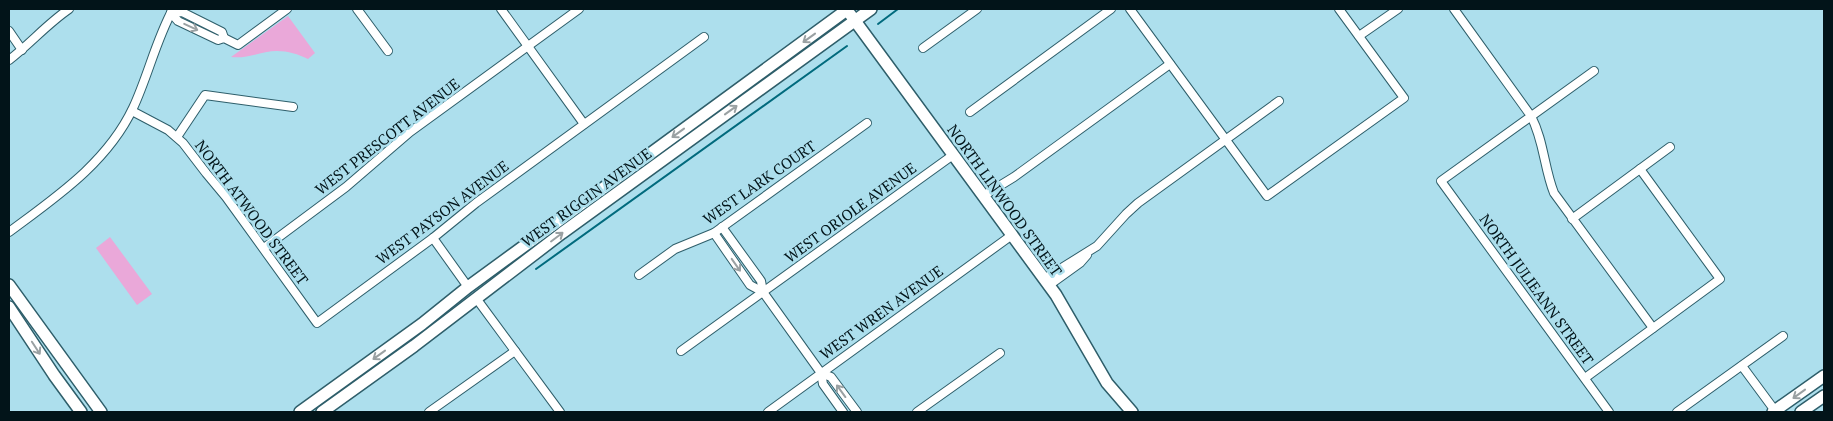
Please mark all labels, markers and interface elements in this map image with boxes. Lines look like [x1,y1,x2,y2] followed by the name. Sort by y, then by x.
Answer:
[183,23,198,32] one-way arrow
[803,32,816,43] one-way arrow
[311,73,463,199] street label: WEST PRESCOTT AVENUE
[724,105,738,115] one-way arrow
[943,120,1067,280] street label: NORTH LINWOOD STREET
[672,128,685,139] one-way arrow
[699,135,819,229] street label: WEST LARK COURT
[191,136,313,288] street label: NORTH ATWOOD STREET
[517,143,655,251] street label: WEST RIGGIN AVENUE
[372,156,512,268] street label: WEST PAYSON AVENUE
[780,157,920,267] street label: WEST ORIOLE AVENUE
[1476,210,1598,368] street label: NORTH JULIEANN STREET
[550,231,563,242] one-way arrow
[731,257,741,271] one-way arrow
[815,260,947,364] street label: WEST WREN AVENUE
[31,340,41,354] one-way arrow
[373,350,386,361] one-way arrow
[836,384,846,398] one-way arrow
[1792,389,1806,399] one-way arrow

